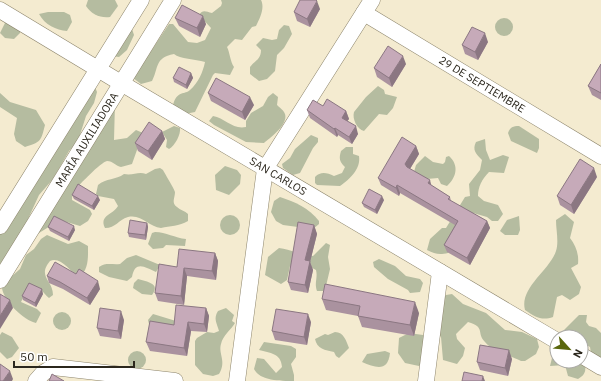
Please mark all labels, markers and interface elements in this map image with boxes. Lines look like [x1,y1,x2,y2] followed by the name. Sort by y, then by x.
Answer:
[436,53,528,116] street label: 29 DE SEPTIEMBRE
[52,90,121,190] street label: MARÍA AUXILIADORA
[247,154,309,198] street label: SAN CARLOS
[549,329,589,369] north arrow
[14,343,134,369] scale bar
[570,347,586,360] text: N
[20,349,48,364] text: 50 m

